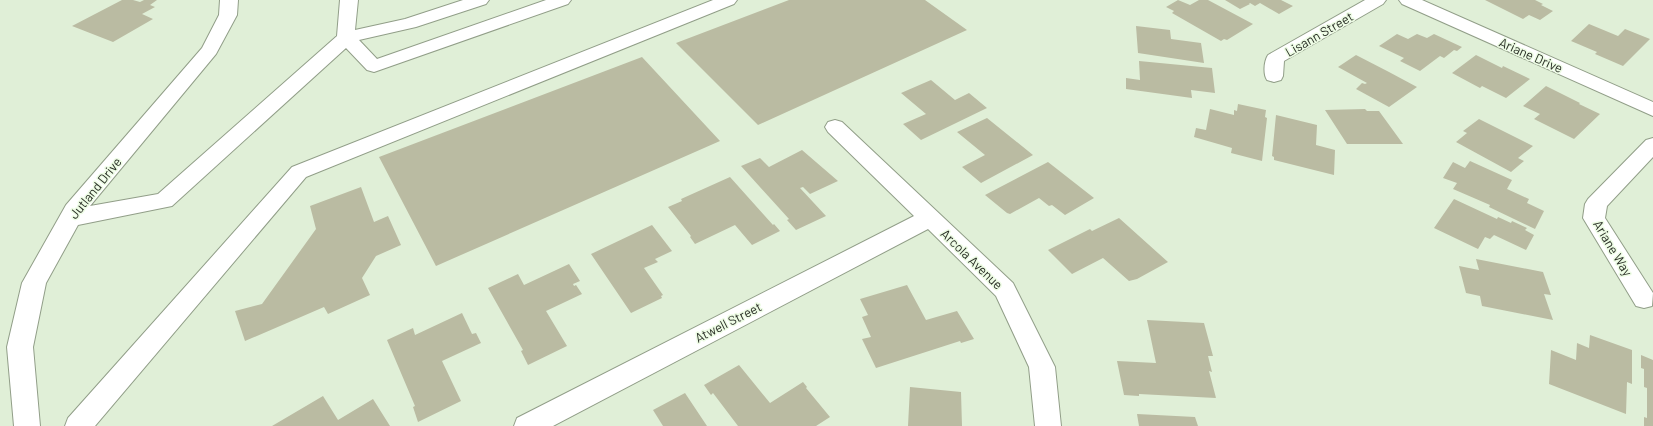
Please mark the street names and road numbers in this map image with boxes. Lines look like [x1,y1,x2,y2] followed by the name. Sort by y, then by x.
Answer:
[1282,8,1356,60] street label: Lisann Street
[1497,34,1565,76] street label: Ariane Drive
[65,154,125,222] street label: Jutland Drive
[1590,217,1636,279] street label: Ariane Way
[938,225,1006,293] street label: Arcola Avenue
[692,298,764,346] street label: Atwell Street

